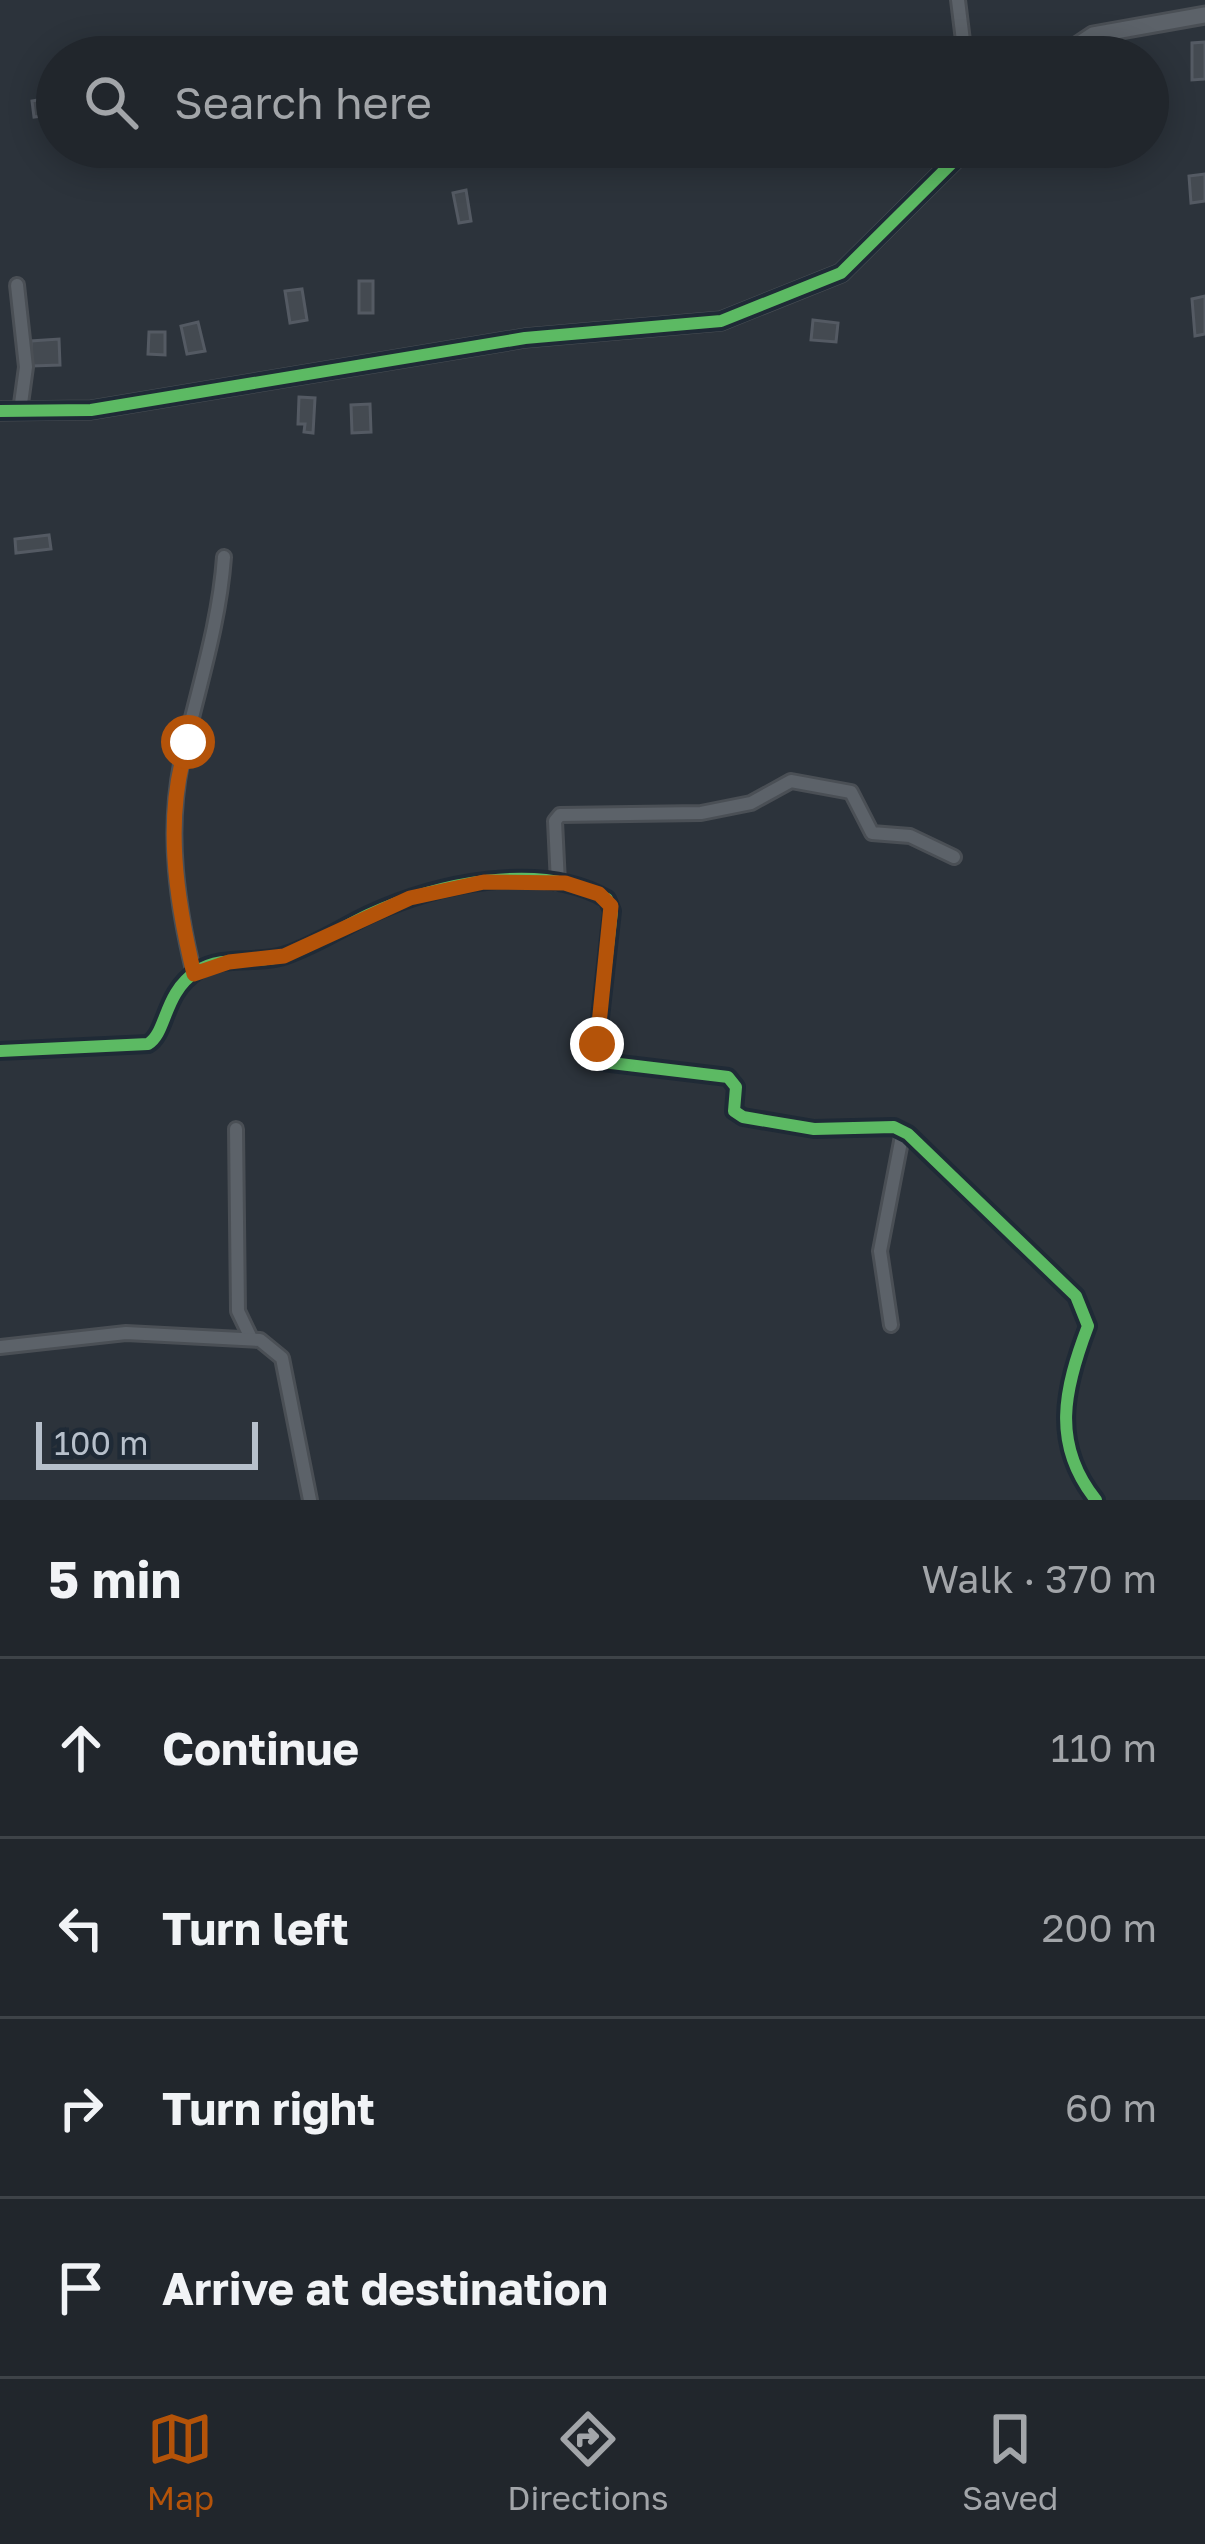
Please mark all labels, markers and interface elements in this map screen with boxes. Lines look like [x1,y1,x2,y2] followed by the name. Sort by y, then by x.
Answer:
[36,36,1169,168] search box
[78,69,144,135] icon: search
[174,75,432,129] text: Search here
[161,715,215,769] route start
[570,1017,624,1071] route end
[36,1416,258,1469] scale bar
[54,1423,148,1462] text: 100 m
[48,1548,181,1609] text: 5 min
[921,1555,1157,1602] text: Walk · 370 m
[48,1715,114,1781] icon: ahead
[162,1721,359,1775] text: Continue
[1051,1724,1157,1771] text: 110 m
[48,1895,114,1961] icon: left
[162,1901,349,1955] text: Turn left
[1042,1904,1157,1951] text: 200 m
[48,2075,114,2141] icon: right
[162,2081,375,2135] text: Turn right
[1065,2084,1157,2131] text: 60 m
[48,2255,114,2321] icon: arrive
[162,2261,608,2315] text: Arrive at destination
[147,2406,214,2517] tab: Map
[507,2406,669,2517] tab: Directions
[962,2406,1058,2517] tab: Saved

